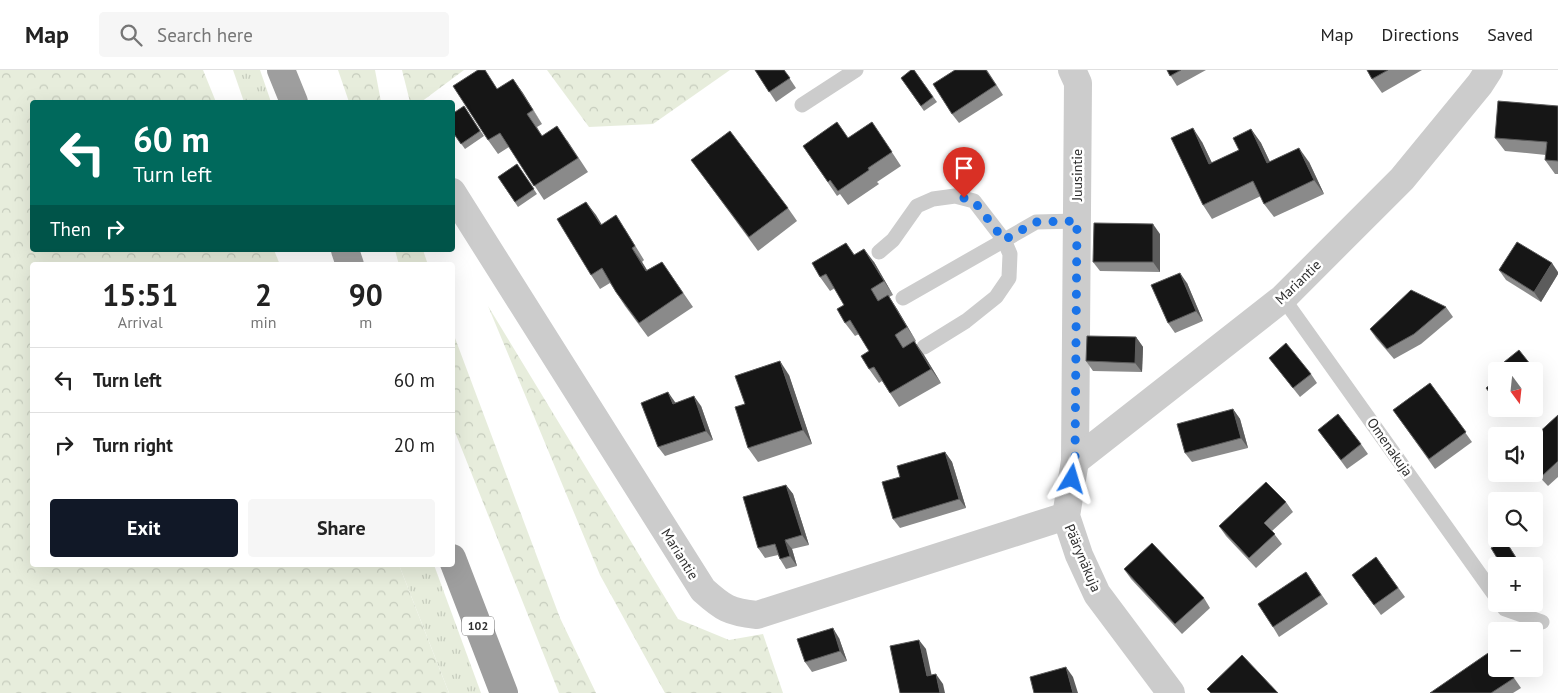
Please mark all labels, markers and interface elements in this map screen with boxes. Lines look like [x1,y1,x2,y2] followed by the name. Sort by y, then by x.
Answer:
[99,12,449,57] search box
[25,19,69,50] text: Map
[117,21,145,49] icon: search
[157,23,253,47] text: Search here
[1321,23,1353,46] text: Map
[1381,23,1459,46] text: Directions
[1487,23,1533,46] text: Saved
[133,116,210,162] text: 60 m
[50,120,115,185] icon: left
[943,147,985,198] pin
[1068,149,1086,202] street label: Juusintie
[950,154,978,182] icon: arrive
[133,160,212,188] text: Turn left
[101,215,129,243] icon: right
[50,217,91,241] text: Then
[1271,256,1325,308] street label: Mariantie
[102,275,178,314] text: 15:51
[255,275,272,314] text: 2
[349,275,383,314] text: 90
[118,312,163,332] text: Arrival
[251,312,277,332] text: min
[359,312,372,332] text: m
[1488,362,1542,418] north arrow
[1488,362,1543,677] map controls
[50,366,78,394] icon: left
[93,368,162,392] text: Turn left
[394,368,435,392] text: 60 m
[1363,414,1417,480] street label: Omenakuja
[1488,427,1543,482] button: sound
[50,431,78,459] icon: right
[93,433,173,457] text: Turn right
[394,433,435,457] text: 20 m
[1045,452,1097,504] position arrow
[1488,492,1543,547] button: search
[50,499,238,557] button: Exit
[248,499,435,557] button: Share
[1061,521,1105,595] street label: Päärynäkuja
[657,525,703,583] street label: Mariantie
[1488,557,1543,612] button: +
[462,616,494,636] road number: 102
[1488,622,1543,677] button: −

